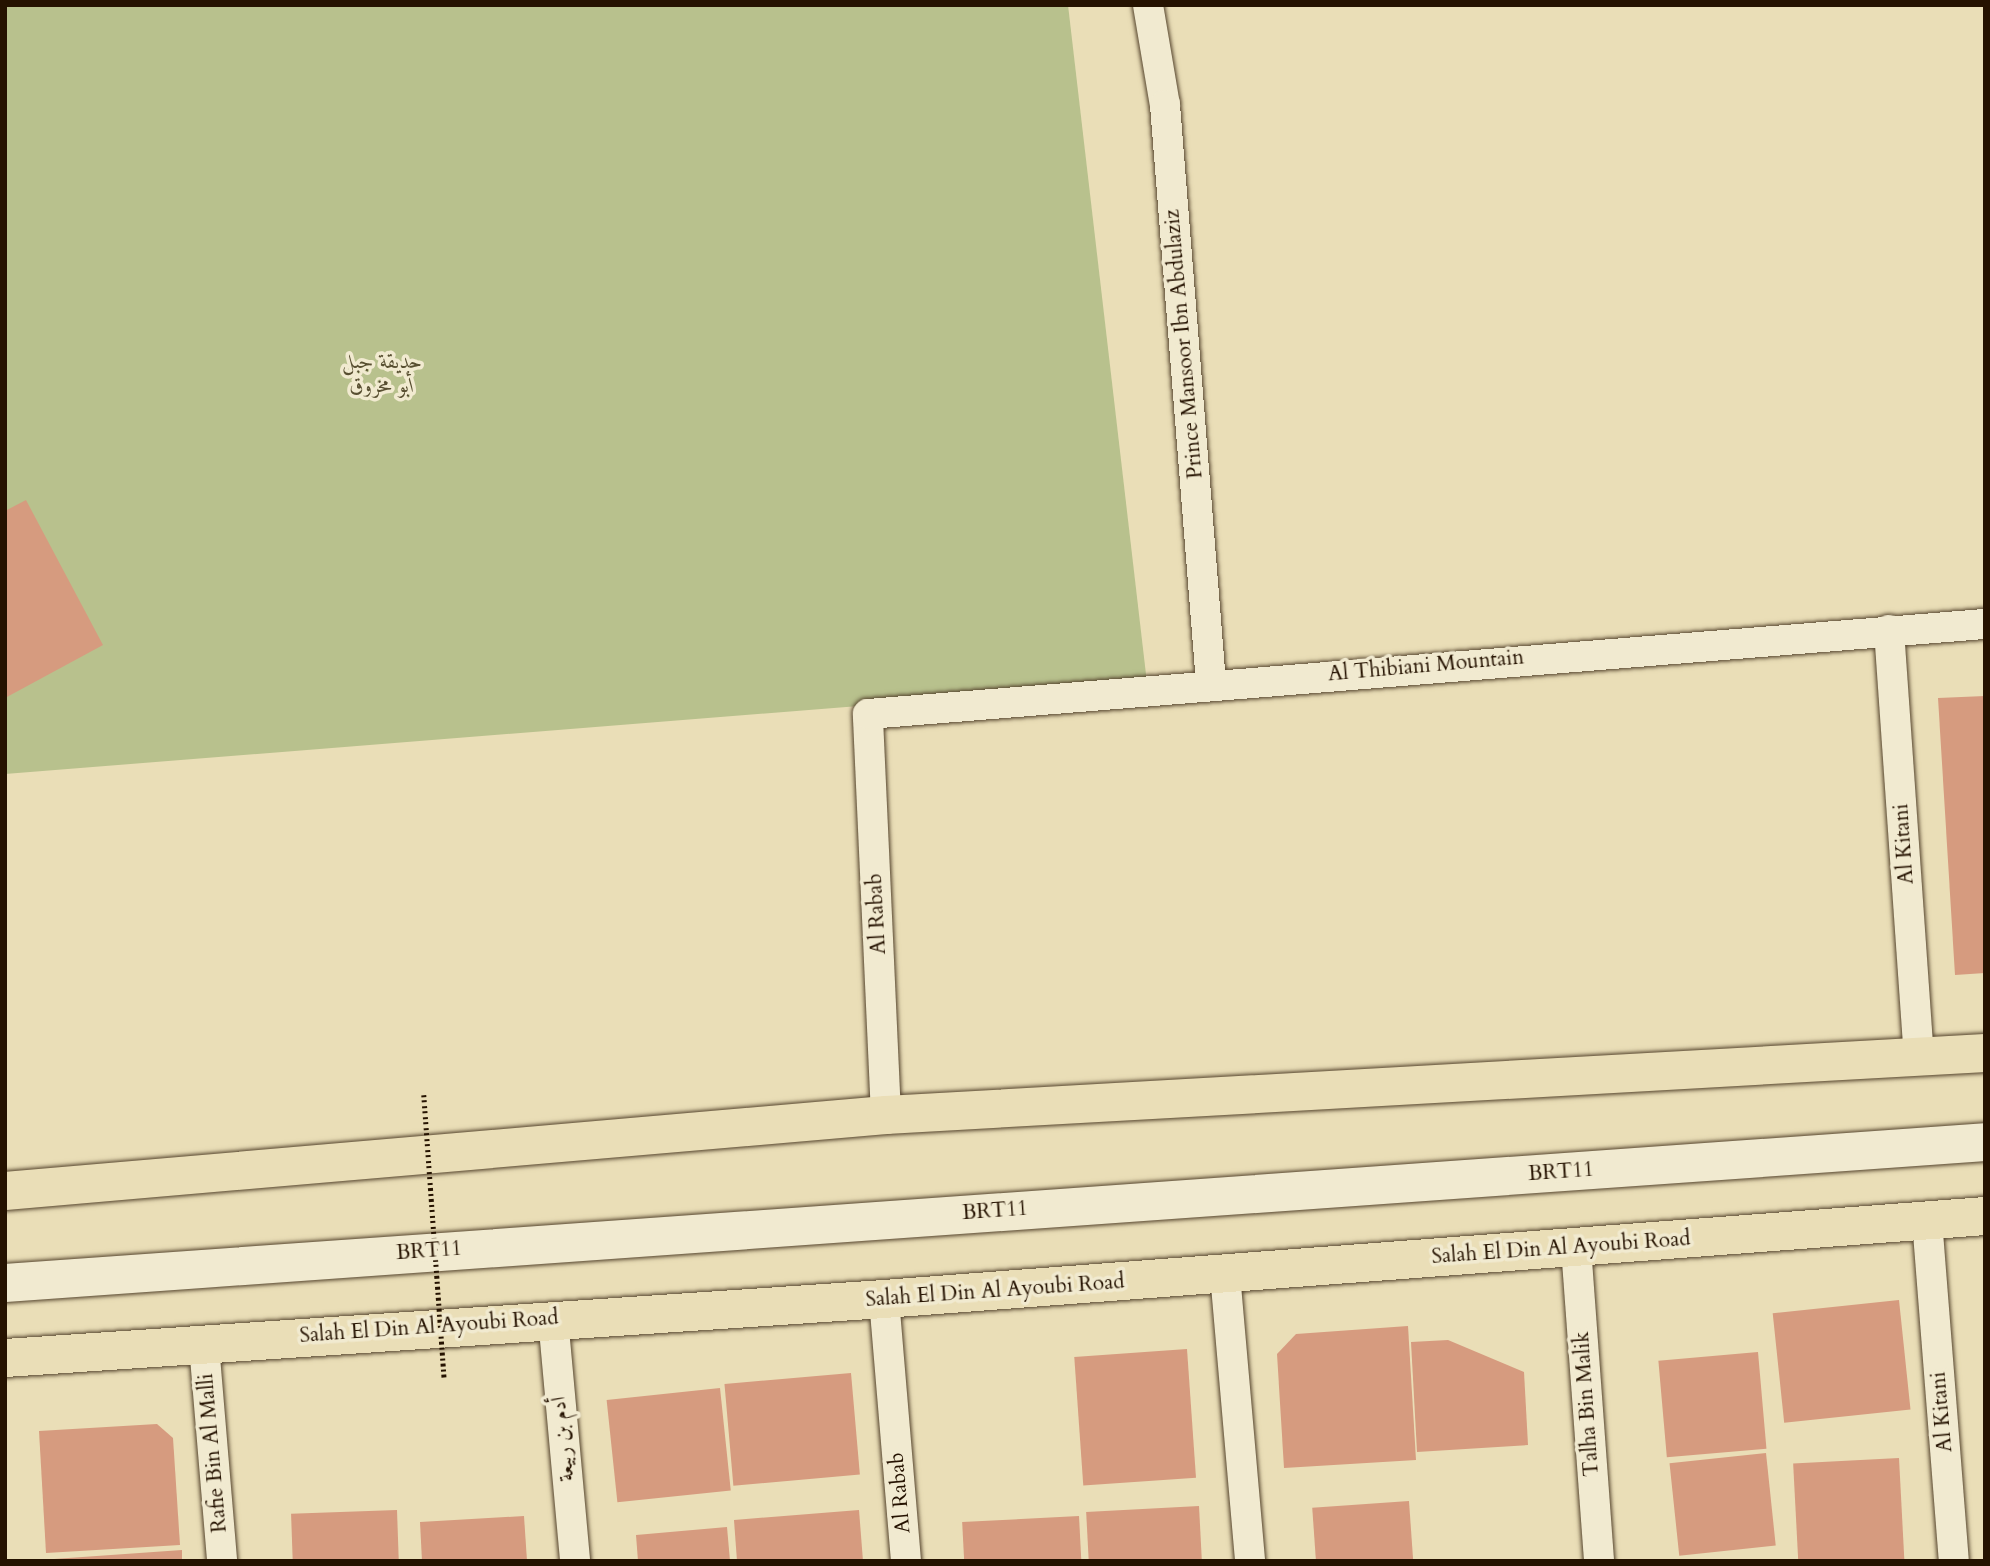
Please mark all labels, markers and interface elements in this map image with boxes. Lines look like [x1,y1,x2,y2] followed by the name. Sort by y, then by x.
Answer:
[1160,208,1208,480] street label: Prince Mansoor Ibn Abdulaziz
[342,349,422,399] park label: حديقة جبل أبو مخروق
[1327,645,1525,687] street label: Al Thibiani Mountain
[1889,803,1919,885] street label: Al Kitani
[862,873,892,955] street label: Al Rabab
[1527,1157,1595,1187] street label: BRT11
[961,1196,1029,1226] street label: BRT11
[1431,1226,1691,1270] street label: Salah El Din Al Ayoubi Road
[395,1236,463,1266] street label: BRT11
[865,1269,1125,1313] street label: Salah El Din Al Ayoubi Road
[299,1305,559,1349] street label: Salah El Din Al Ayoubi Road
[1569,1331,1605,1477] street label: Talha Bin Malik
[1926,1371,1958,1453] street label: Al Kitani
[193,1372,233,1534] street label: Rafie Bin Al Malli
[546,1395,580,1483] street label: أدم بن ربيعة
[884,1451,916,1535] street label: Al Rabab

